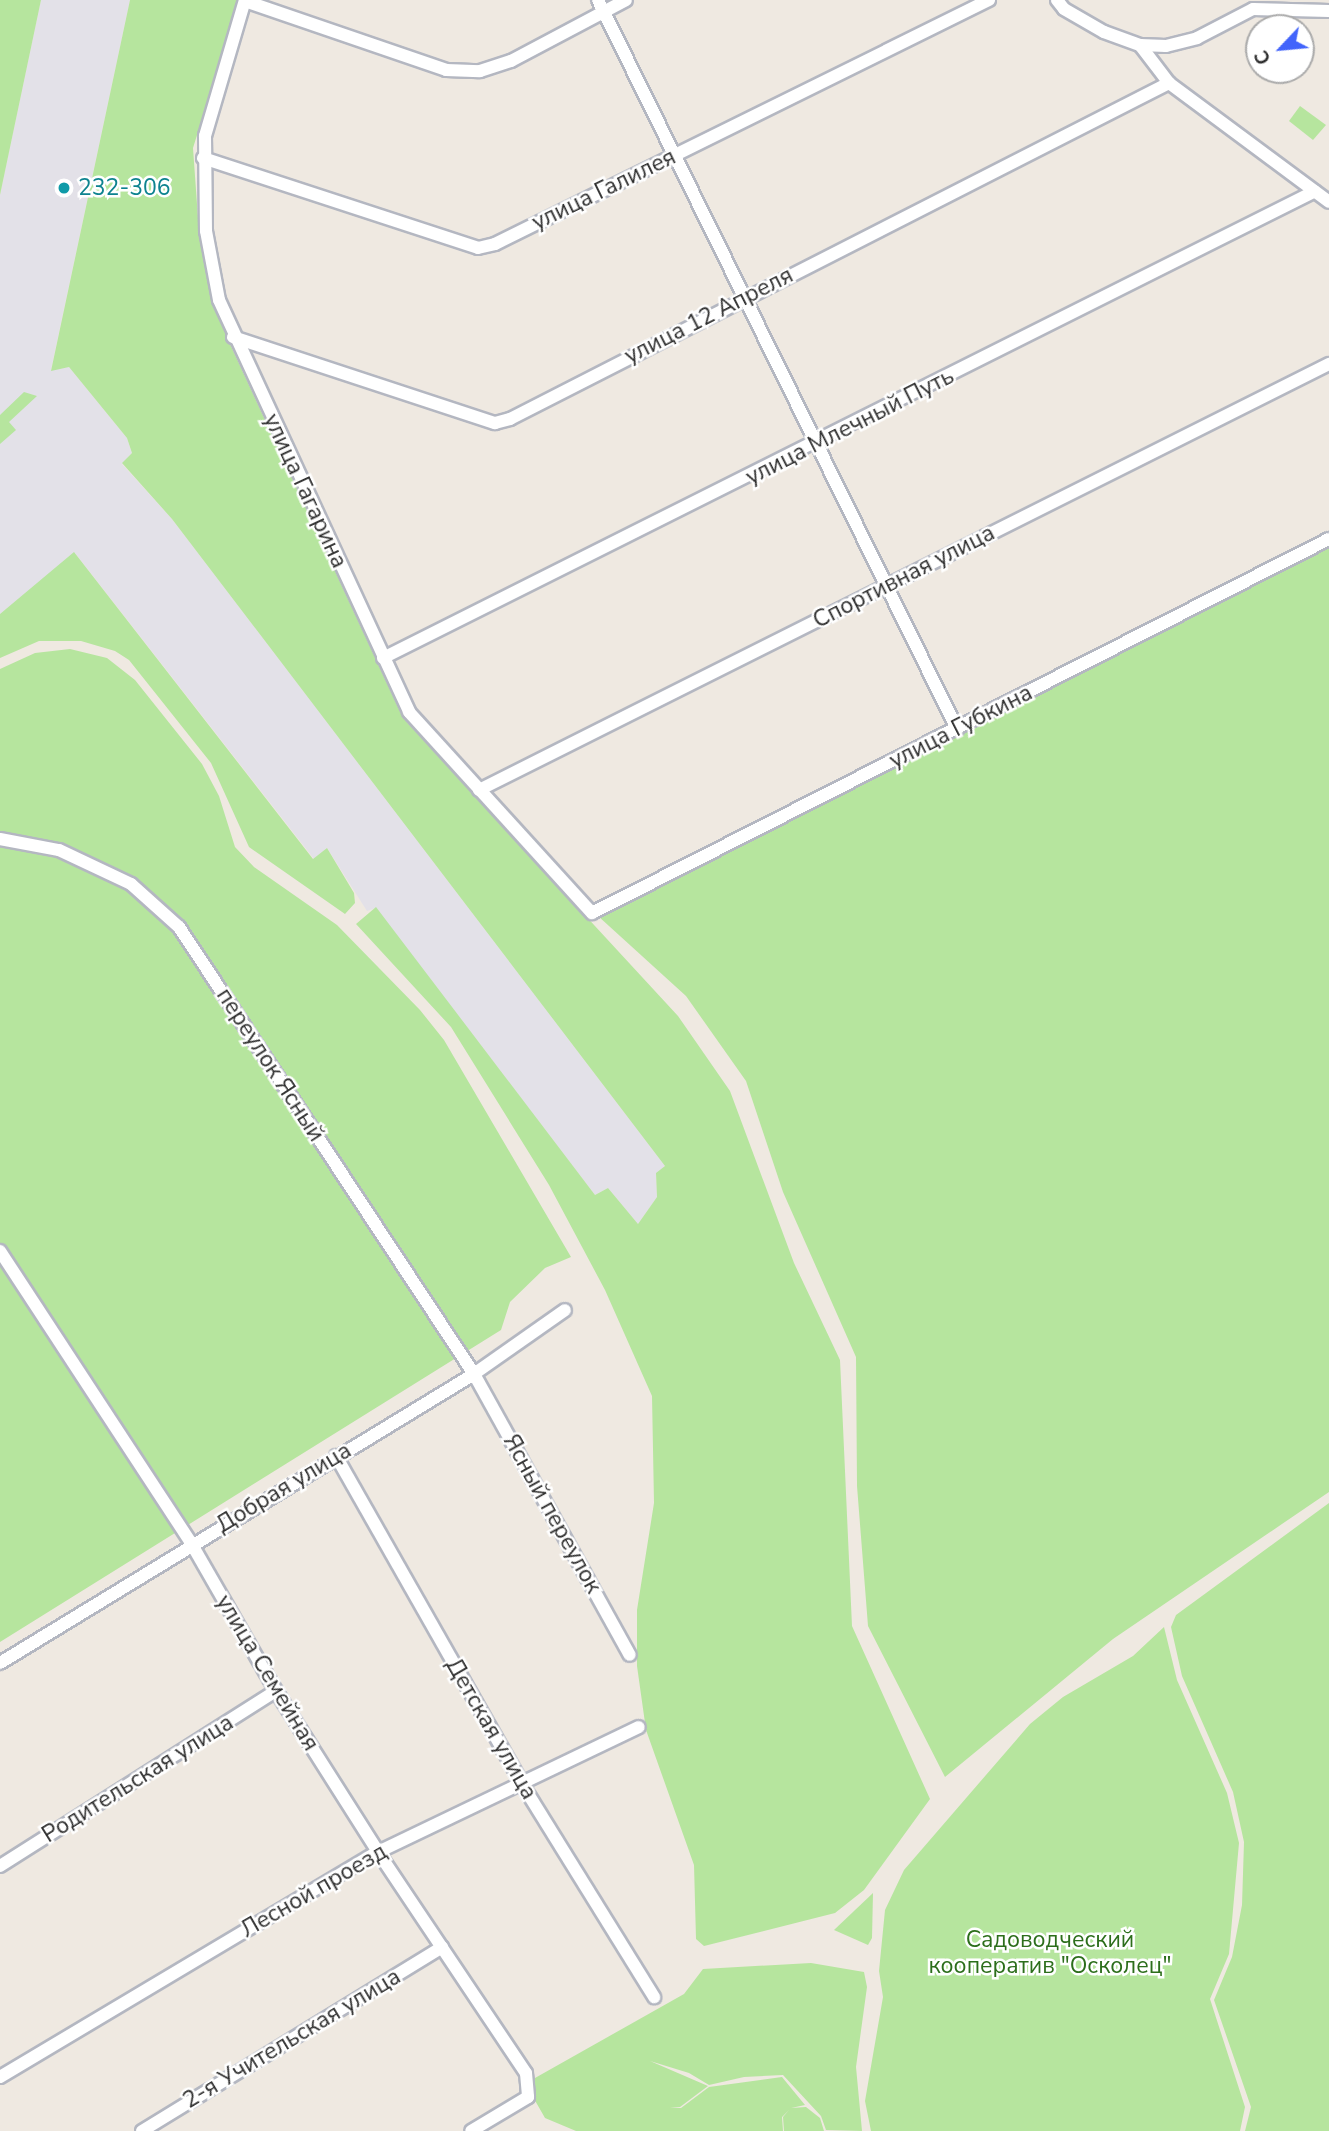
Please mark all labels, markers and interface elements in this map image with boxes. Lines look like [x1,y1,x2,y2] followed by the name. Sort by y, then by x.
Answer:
[1245,14,1315,84] north arrow
[1248,46,1277,69] text: С
[528,143,680,237] street label: улица Галилея
[78,174,171,202] place label: 232-306
[56,180,72,196] marker: 232-306
[620,262,798,370] street label: улица 12 Апреля
[741,363,959,491] street label: улица Млечный Путь
[257,409,353,573] street label: улица Гагарина
[809,519,999,635] street label: Спортивная улица
[885,679,1037,775] street label: улица Губкина
[210,983,330,1147] street label: переулок Ясный
[497,1430,607,1598] street label: Ясный переулок
[212,1437,356,1539] street label: Добрая улица
[210,1590,324,1756] street label: улица Семейная
[439,1654,543,1804] street label: Детская улица
[37,1709,239,1849] street label: Родительская улица
[236,1838,392,1944] street label: Лесной проезд
[929,1926,1171,1980] park label: Садоводческий кооператив "Осколец"
[178,1963,406,2115] street label: 2-я Учительская улица

